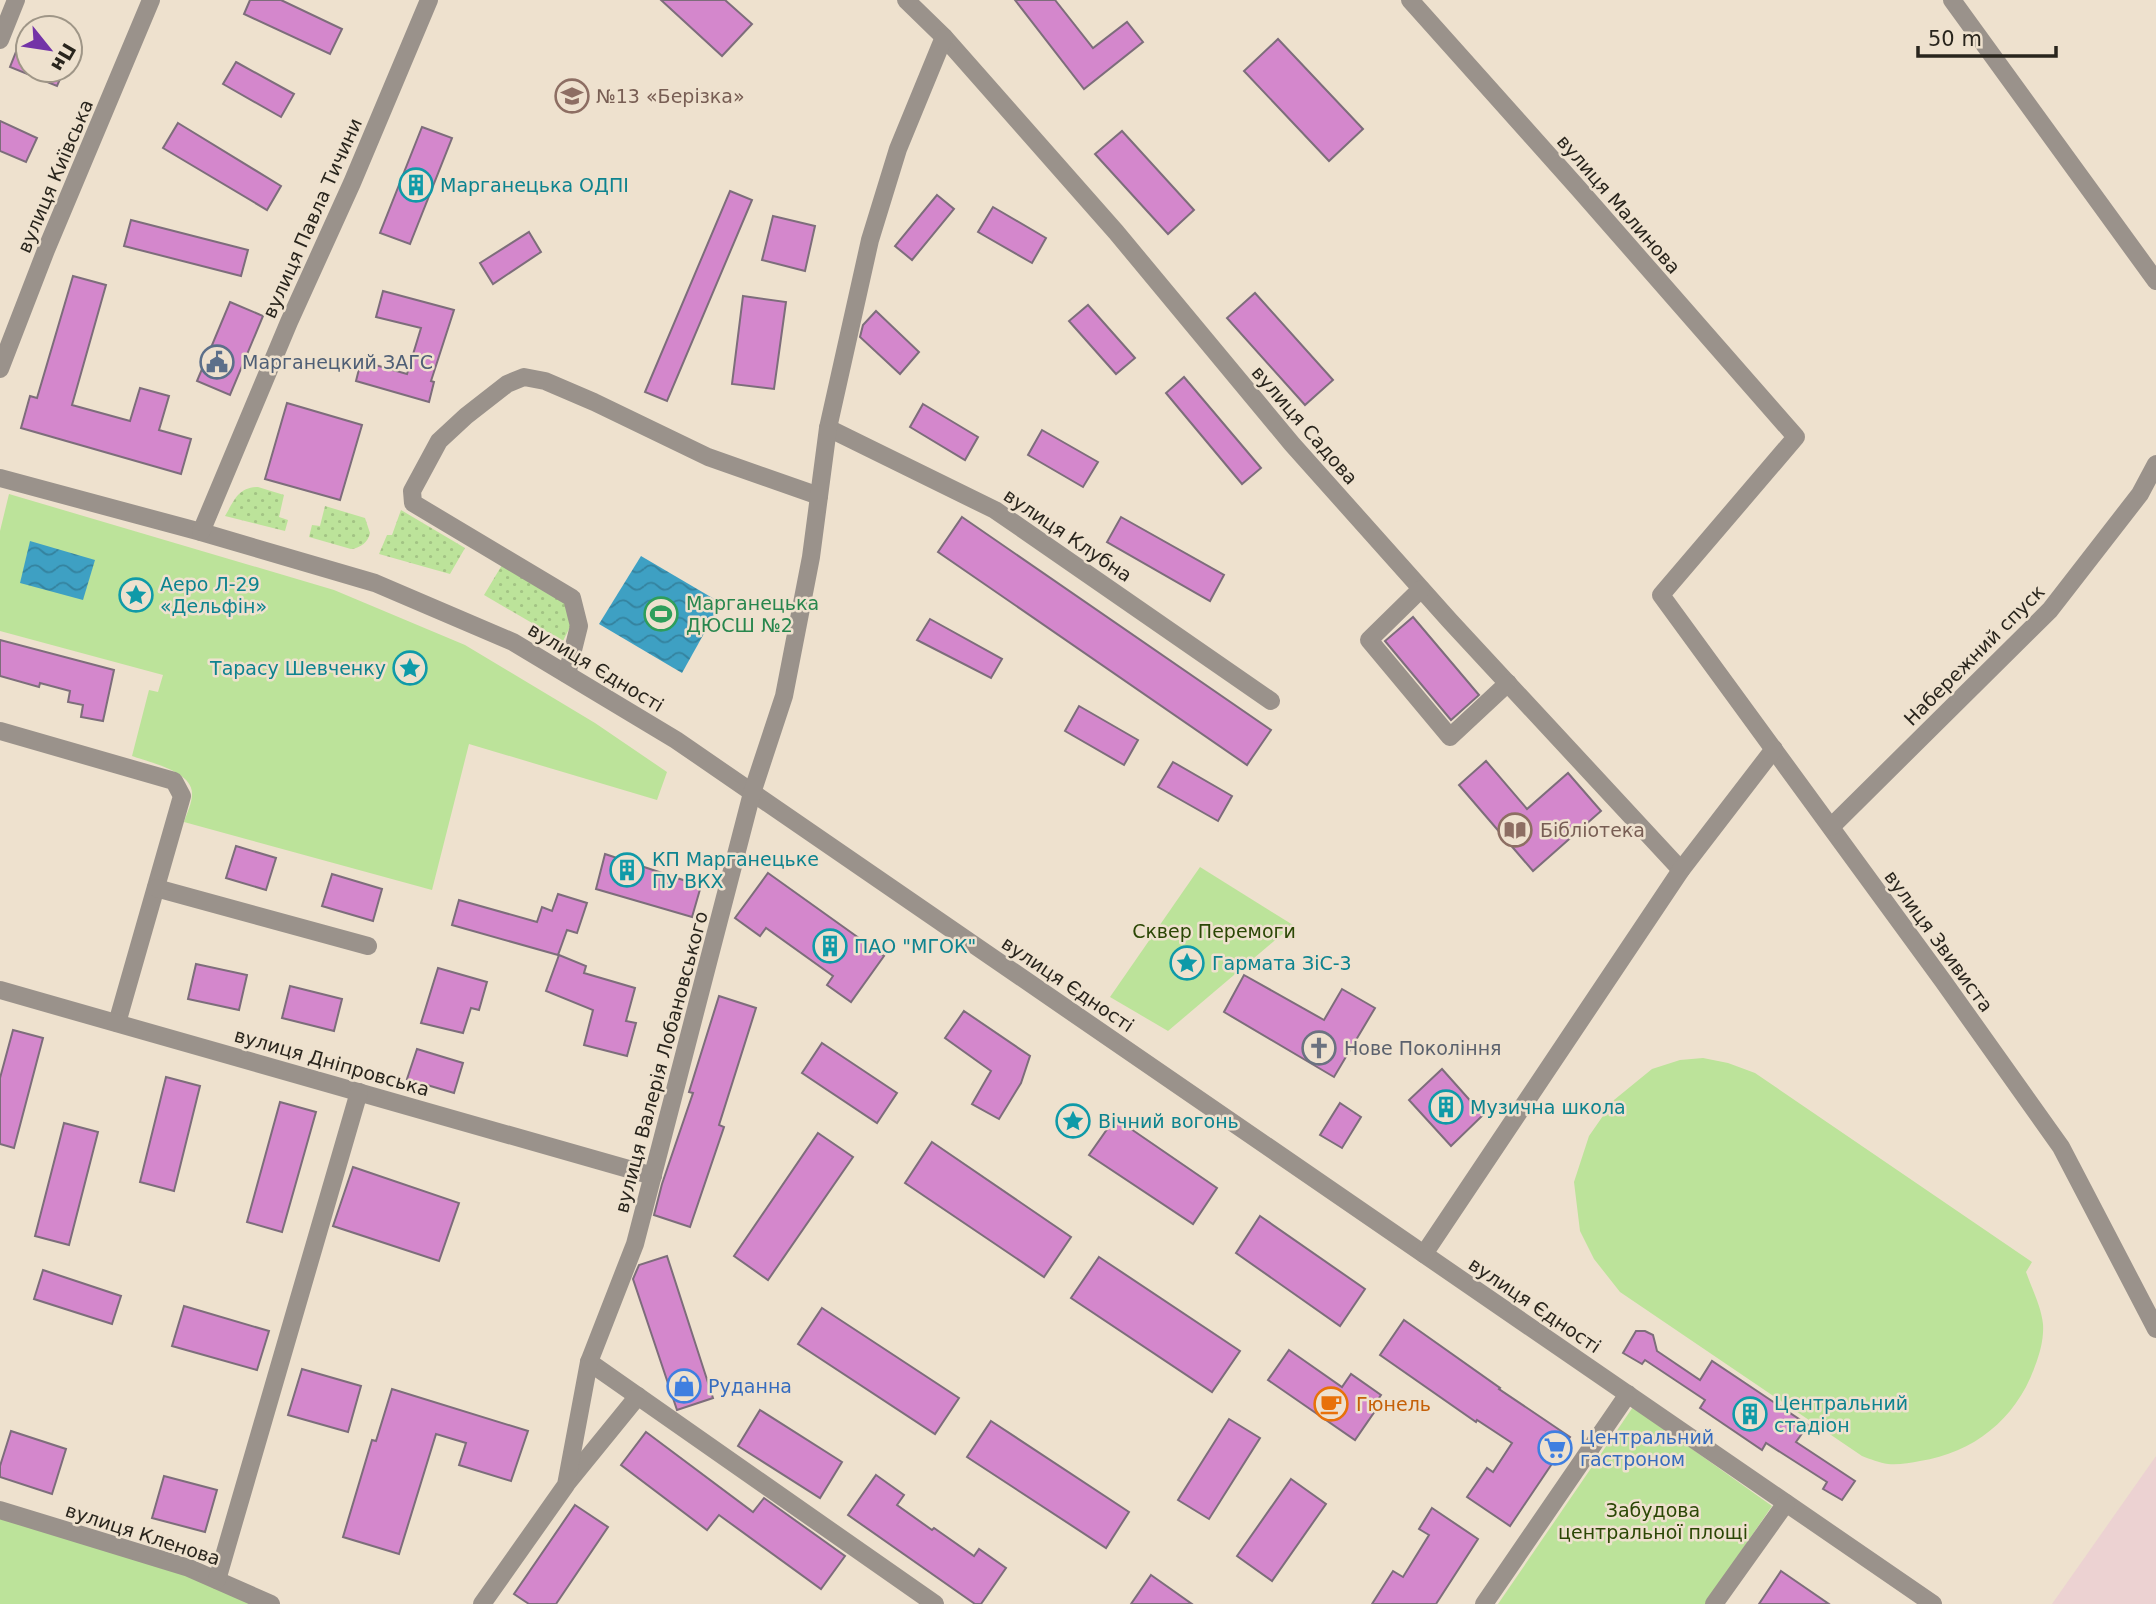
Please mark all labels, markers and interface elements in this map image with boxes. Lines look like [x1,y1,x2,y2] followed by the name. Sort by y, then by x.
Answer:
[14,14,84,84] north arrow
[1918,14,2056,58] scale bar
[1928,27,1982,51] text: 50 m
[47,39,81,76] text: Пн
[553,77,591,115] school or university icon: №13 «Берізка»
[596,85,745,107] place label: №13 «Берізка»
[13,96,97,256] street label: вулиця Київська
[258,115,366,321] street label: вулиця Павла Тичини
[1553,130,1685,278] street label: вулиця Малинова
[397,166,435,204] building icon: Марганецька ОДПІ
[440,174,629,196] place label: Марганецька ОДПІ
[198,343,236,381] public building icon: Марганецкий ЗАГС
[242,351,433,373] place label: Марганецкий ЗАГС
[1248,361,1362,489] street label: вулиця Садова
[1000,484,1136,586] street label: вулиця Клубна
[160,573,267,617] place label: Аеро Л-29 «Дельфін»
[117,576,155,614] place icon: Аеро Л-29 «Дельфін»
[1899,580,2049,730] street label: Набережний спуск
[686,592,819,636] place label: Марганецька ДЮСШ №2
[642,595,680,633] sports icon: Марганецька ДЮСШ №2
[524,618,668,716] street label: вулиця Єдності
[391,649,429,687] place icon: Тарасу Шевченку
[209,657,386,679] place label: Тарасу Шевченку
[1496,811,1534,849] library icon: Бібліотека
[1540,819,1645,841] place label: Бібліотека
[652,848,819,892] place label: КП Марганецьке ПУ ВКХ
[608,851,646,889] building icon: КП Марганецьке ПУ ВКХ
[1880,866,1998,1016] street label: вулиця Звивиста
[610,909,712,1215] street label: вулиця Валерія Лобановського
[1132,920,1296,942] park label: Сквер Перемоги
[811,927,849,965] building icon: ПАО "МГОК"
[998,932,1138,1036] street label: вулиця Єдності
[854,935,976,957] place label: ПАО "МГОК"
[1168,944,1206,982] place icon: Гармата ЗіС-3
[1212,952,1352,974] place label: Гармата ЗіС-3
[232,1024,432,1100] street label: вулиця Дніпровська
[1300,1029,1338,1067] church icon: Нове Покоління
[1344,1037,1502,1059] place label: Нове Покоління
[1427,1088,1465,1126] building icon: Музична школа
[1470,1096,1626,1118] place label: Музична школа
[1054,1102,1092,1140] place icon: Вічний вогонь
[1098,1110,1239,1132] place label: Вічний вогонь
[1465,1253,1605,1357] street label: вулиця Єдності
[665,1367,703,1405] shop icon: Руданна
[708,1375,792,1397] place label: Руданна
[1312,1385,1350,1423] cafe icon: Гюнель
[1774,1392,1908,1436] place label: Центральний стадіон
[1356,1393,1431,1415] place label: Гюнель
[1731,1395,1769,1433] building icon: Центральний стадіон
[1580,1426,1714,1470] place label: Центральний гастроном
[1536,1429,1574,1467] supermarket icon: Центральний гастроном
[63,1499,223,1569] street label: вулиця Кленова
[1558,1499,1748,1543] park label: Забудова центральної площі

